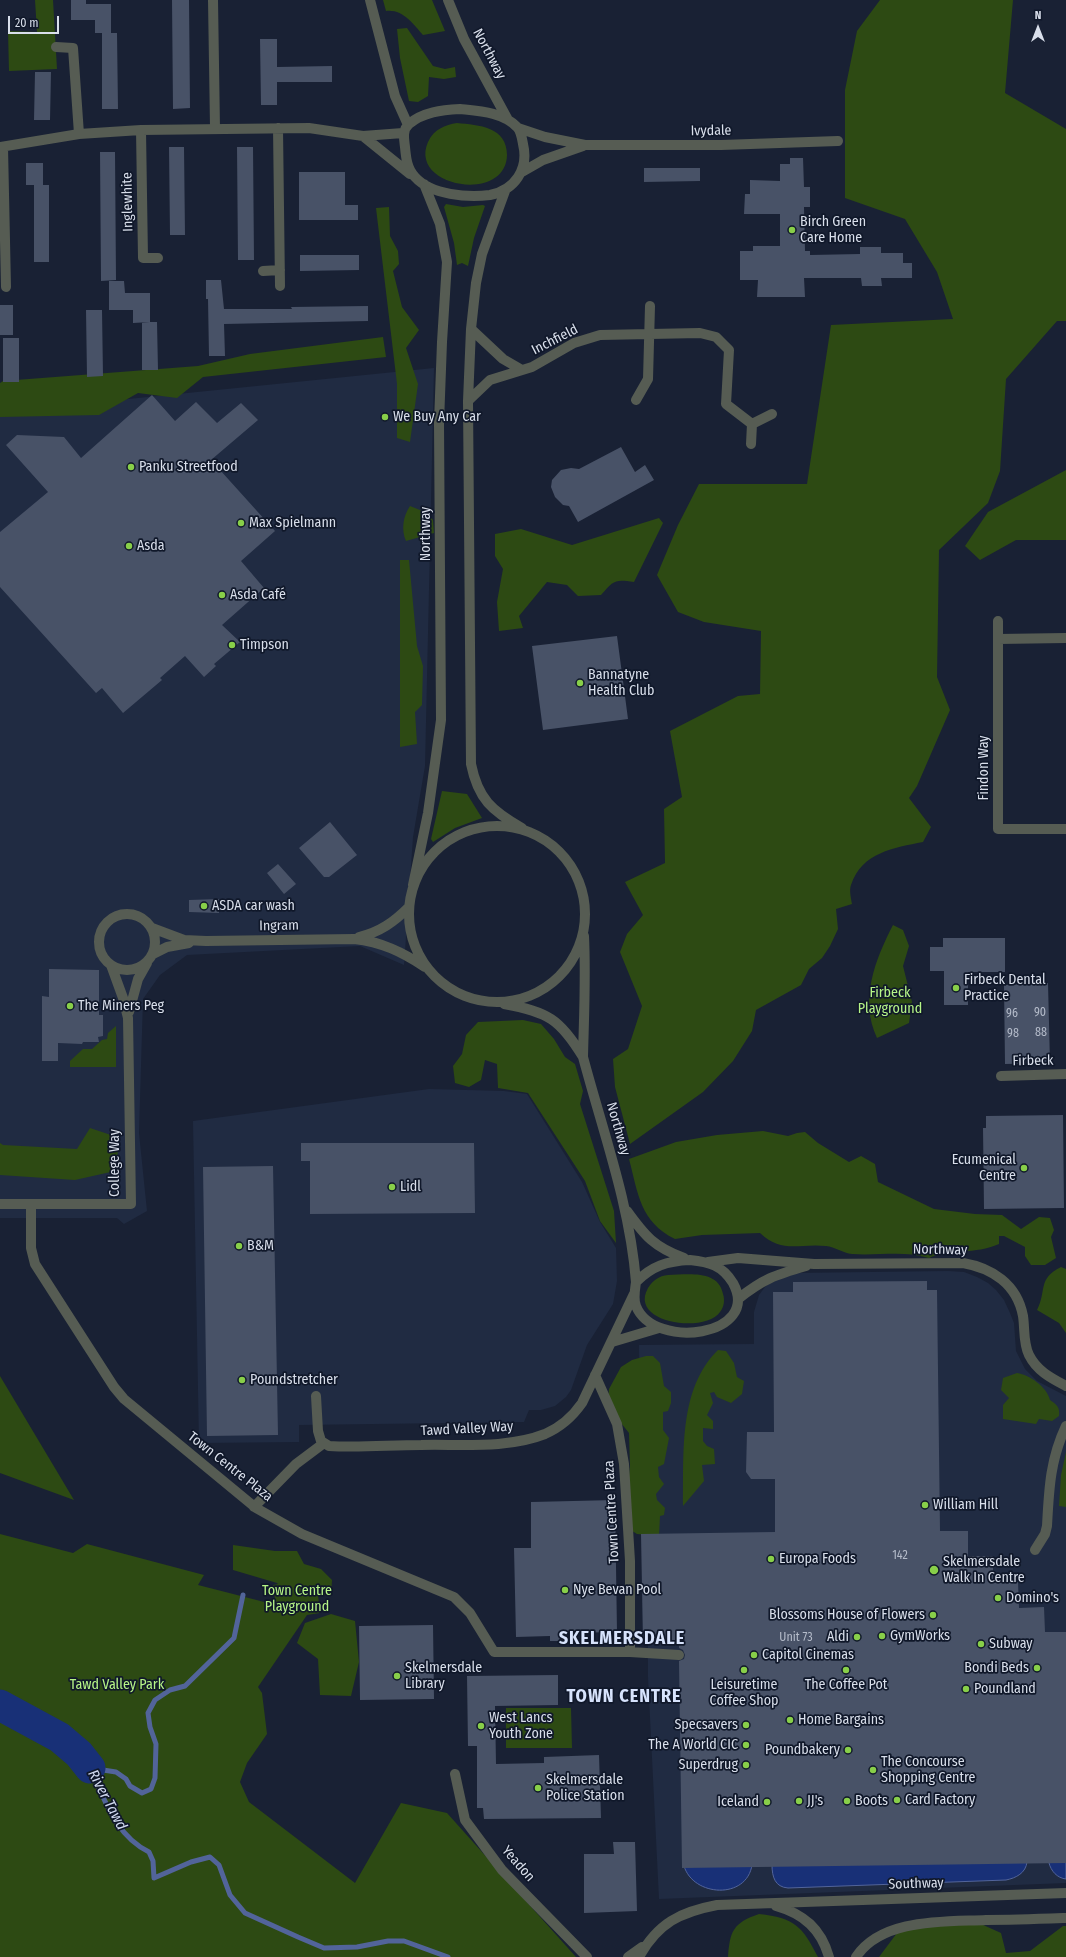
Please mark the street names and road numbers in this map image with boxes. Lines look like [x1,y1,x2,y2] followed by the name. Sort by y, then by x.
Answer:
[469,26,509,82] street label: Northway
[690,122,732,140] street label: Ivydale
[119,172,137,232] street label: Inglewhite
[529,321,581,359] street label: Inchfield
[418,507,434,561] street label: Northway
[976,735,992,801] street label: Findon Way
[259,917,299,935] street label: Ingram
[1012,1052,1054,1070] street label: Firbeck
[602,1100,634,1158] street label: Northway
[107,1129,123,1197] street label: College Way
[913,1241,967,1259] street label: Northway
[420,1418,514,1440] street label: Tawd Valley Way
[184,1429,276,1505] street label: Town Centre Plaza
[601,1460,623,1564] street label: Town Centre Plaza
[498,1843,538,1885] street label: Yeadon
[888,1875,944,1893] street label: Southway

